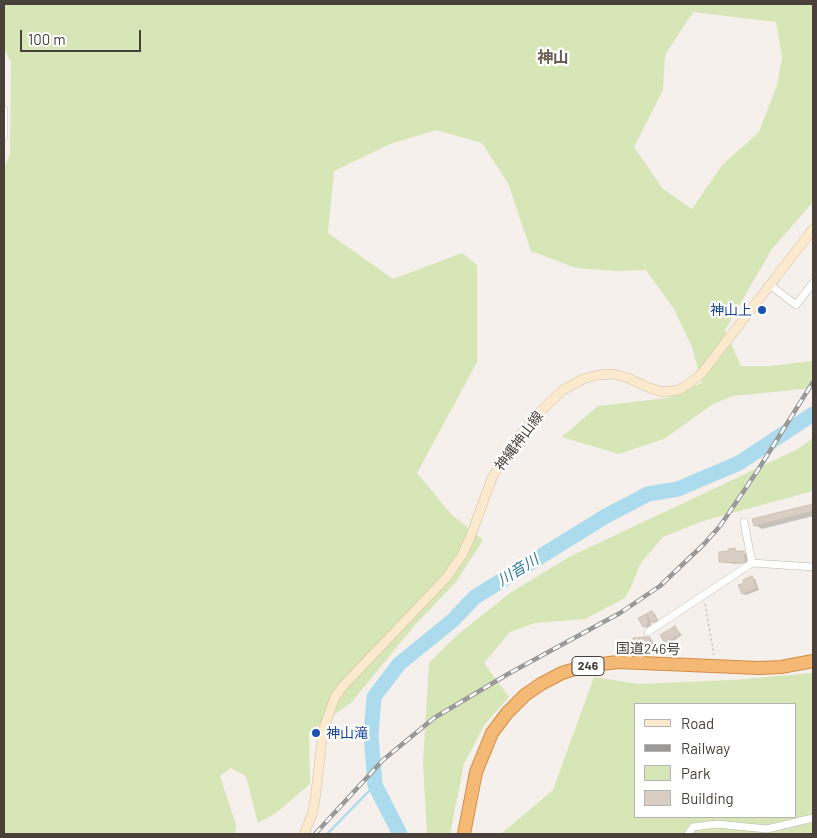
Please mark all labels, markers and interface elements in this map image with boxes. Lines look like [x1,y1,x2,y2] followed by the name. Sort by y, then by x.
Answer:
[22,20,144,52] scale bar
[28,30,66,48] text: 100 m
[537,48,569,68] district label: 神山
[710,302,752,318] place label: 神山上
[756,304,768,316] marker: 神山上
[491,408,547,474] street label: 神縄神山線
[494,550,542,590] water label: 川音川
[616,640,680,658] street label: 国道246号
[572,656,604,676] road number: 246
[634,703,797,818] legend
[681,714,714,732] text: Road
[326,725,368,741] place label: 神山滝
[310,727,322,739] marker: 神山滝
[681,739,730,757] text: Railway
[681,764,710,782] text: Park
[681,789,734,807] text: Building

